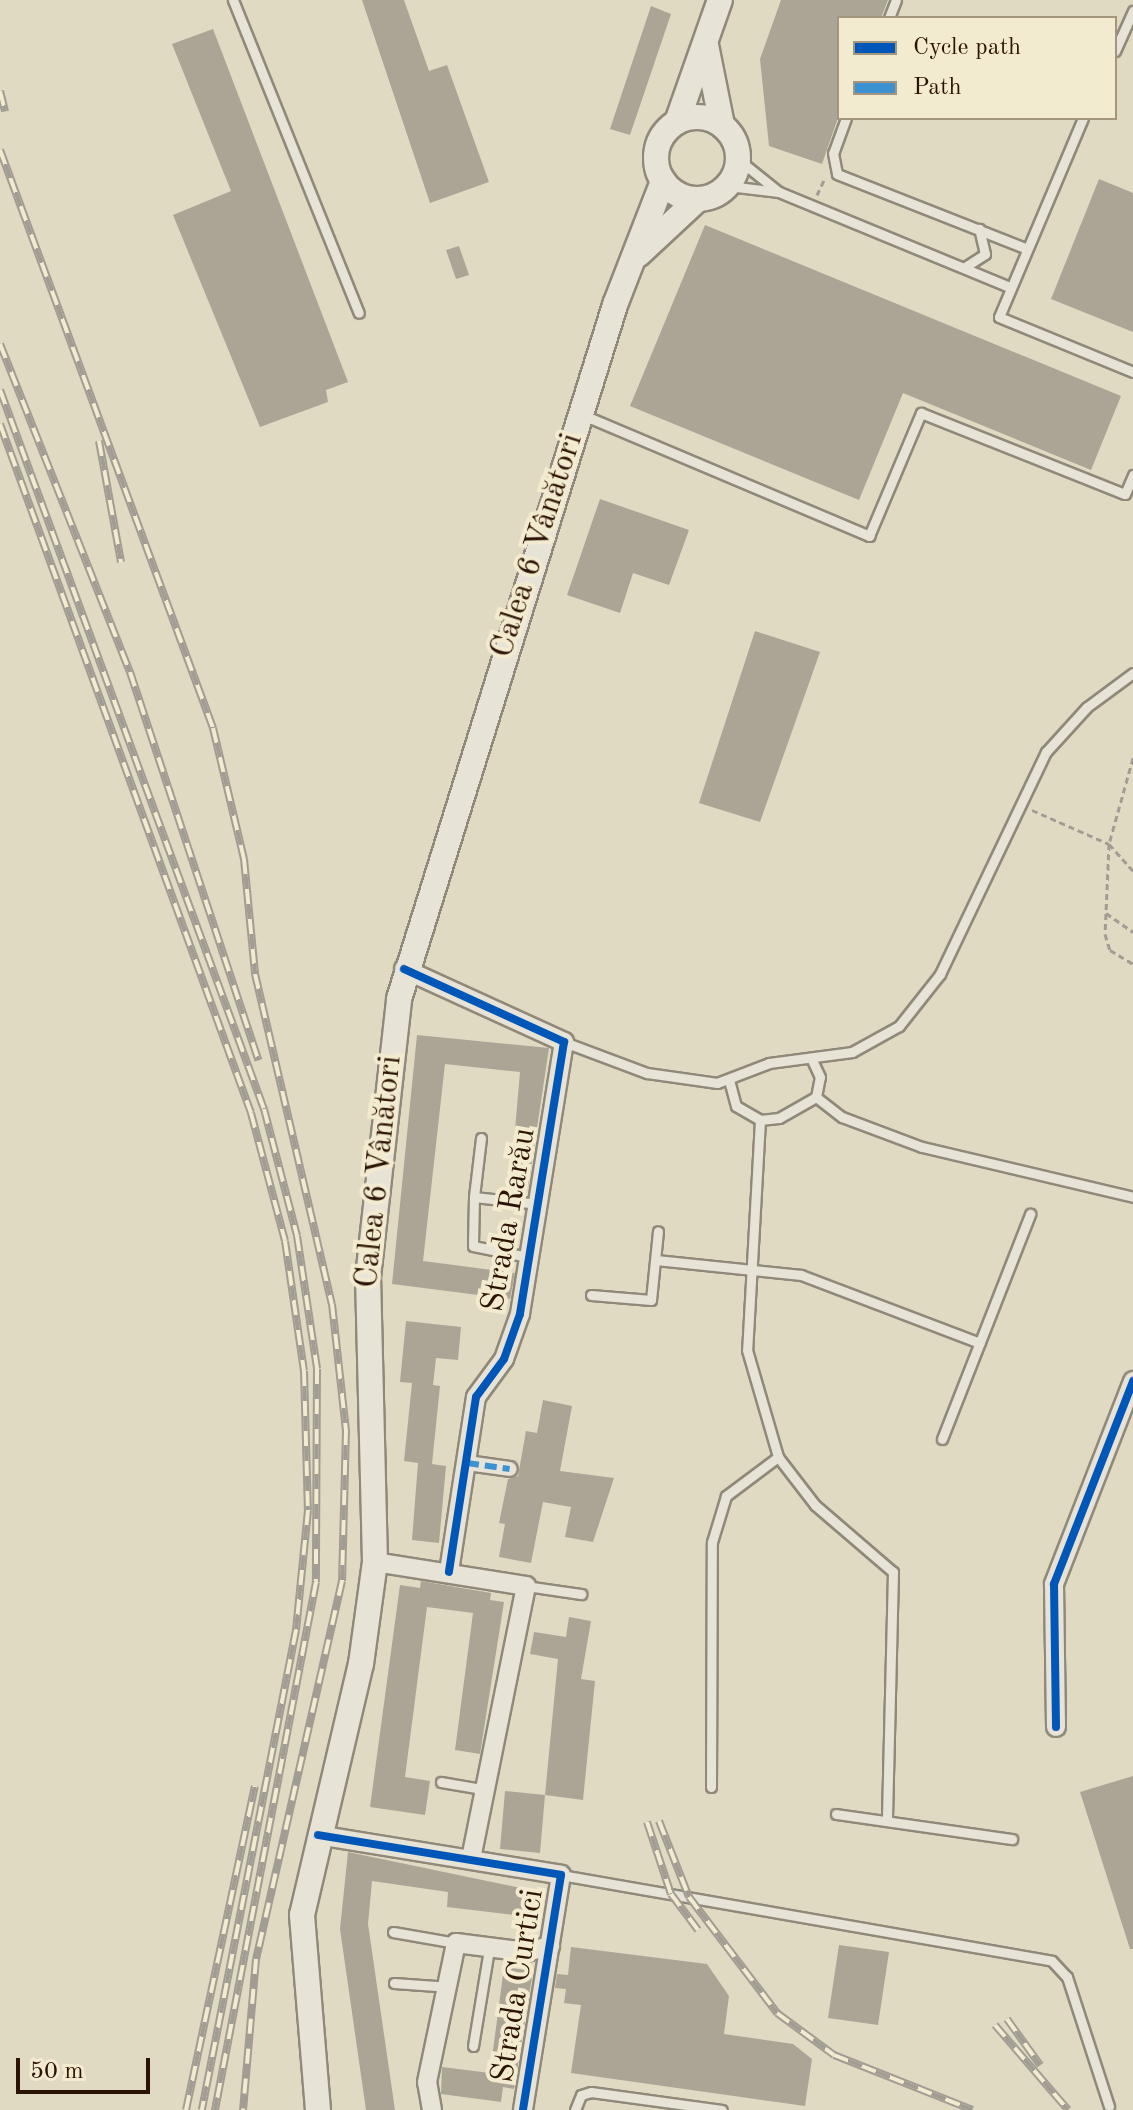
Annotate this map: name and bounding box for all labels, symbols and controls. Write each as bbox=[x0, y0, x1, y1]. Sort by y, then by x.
legend bbox=[837, 16, 1117, 120]
text: Cycle path bbox=[913, 36, 1021, 60]
text: Path bbox=[913, 76, 962, 100]
street label: Calea 6 Vânători bbox=[484, 429, 592, 663]
street label: Calea 6 Vânători bbox=[349, 1054, 411, 1290]
street label: Strada Rarău bbox=[475, 1125, 545, 1315]
street label: Strada Curtici bbox=[485, 1886, 553, 2086]
scale bar bbox=[20, 2042, 154, 2092]
text: 50 m bbox=[30, 2060, 84, 2084]

